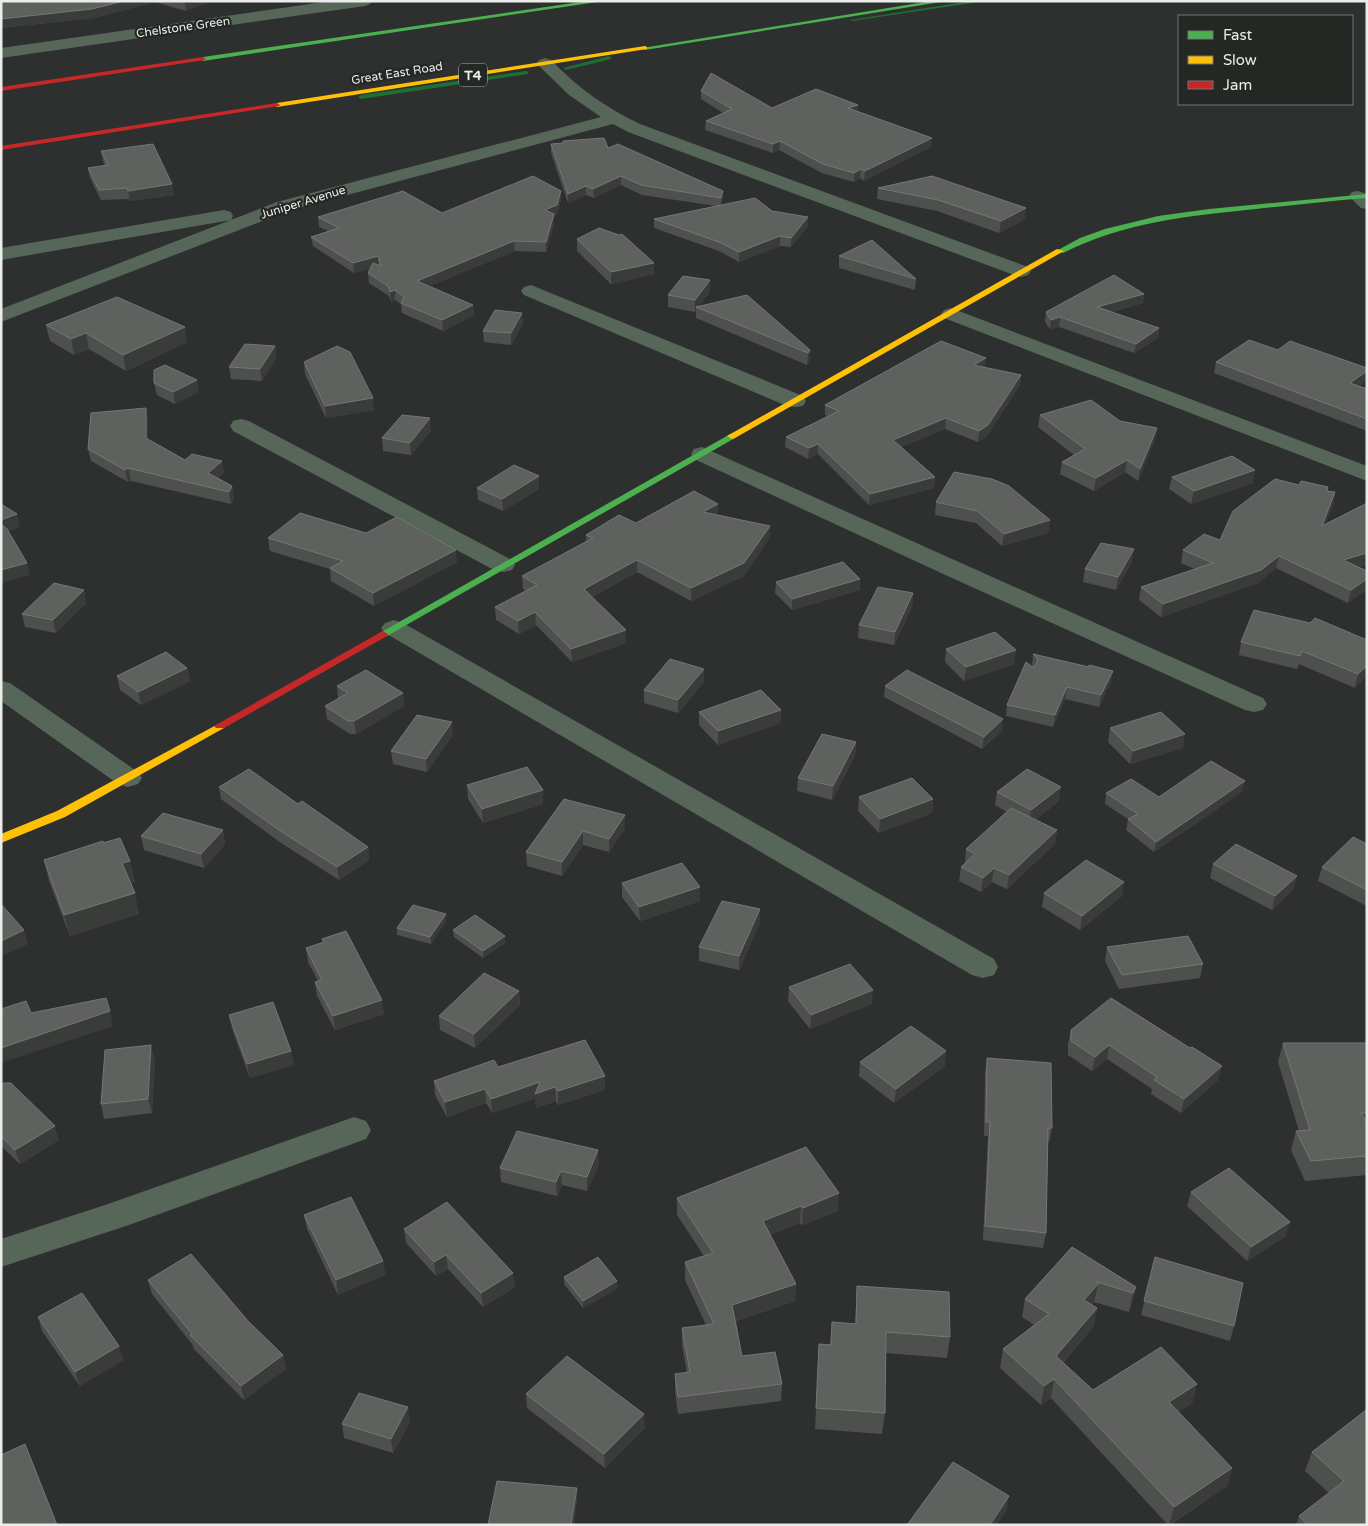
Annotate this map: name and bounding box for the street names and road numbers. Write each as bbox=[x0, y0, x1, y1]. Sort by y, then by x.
street label: Chelstone Green bbox=[135, 13, 231, 41]
street label: Great East Road bbox=[350, 59, 444, 87]
road number: T4 bbox=[459, 64, 487, 86]
street label: Juniper Avenue bbox=[259, 182, 347, 222]

